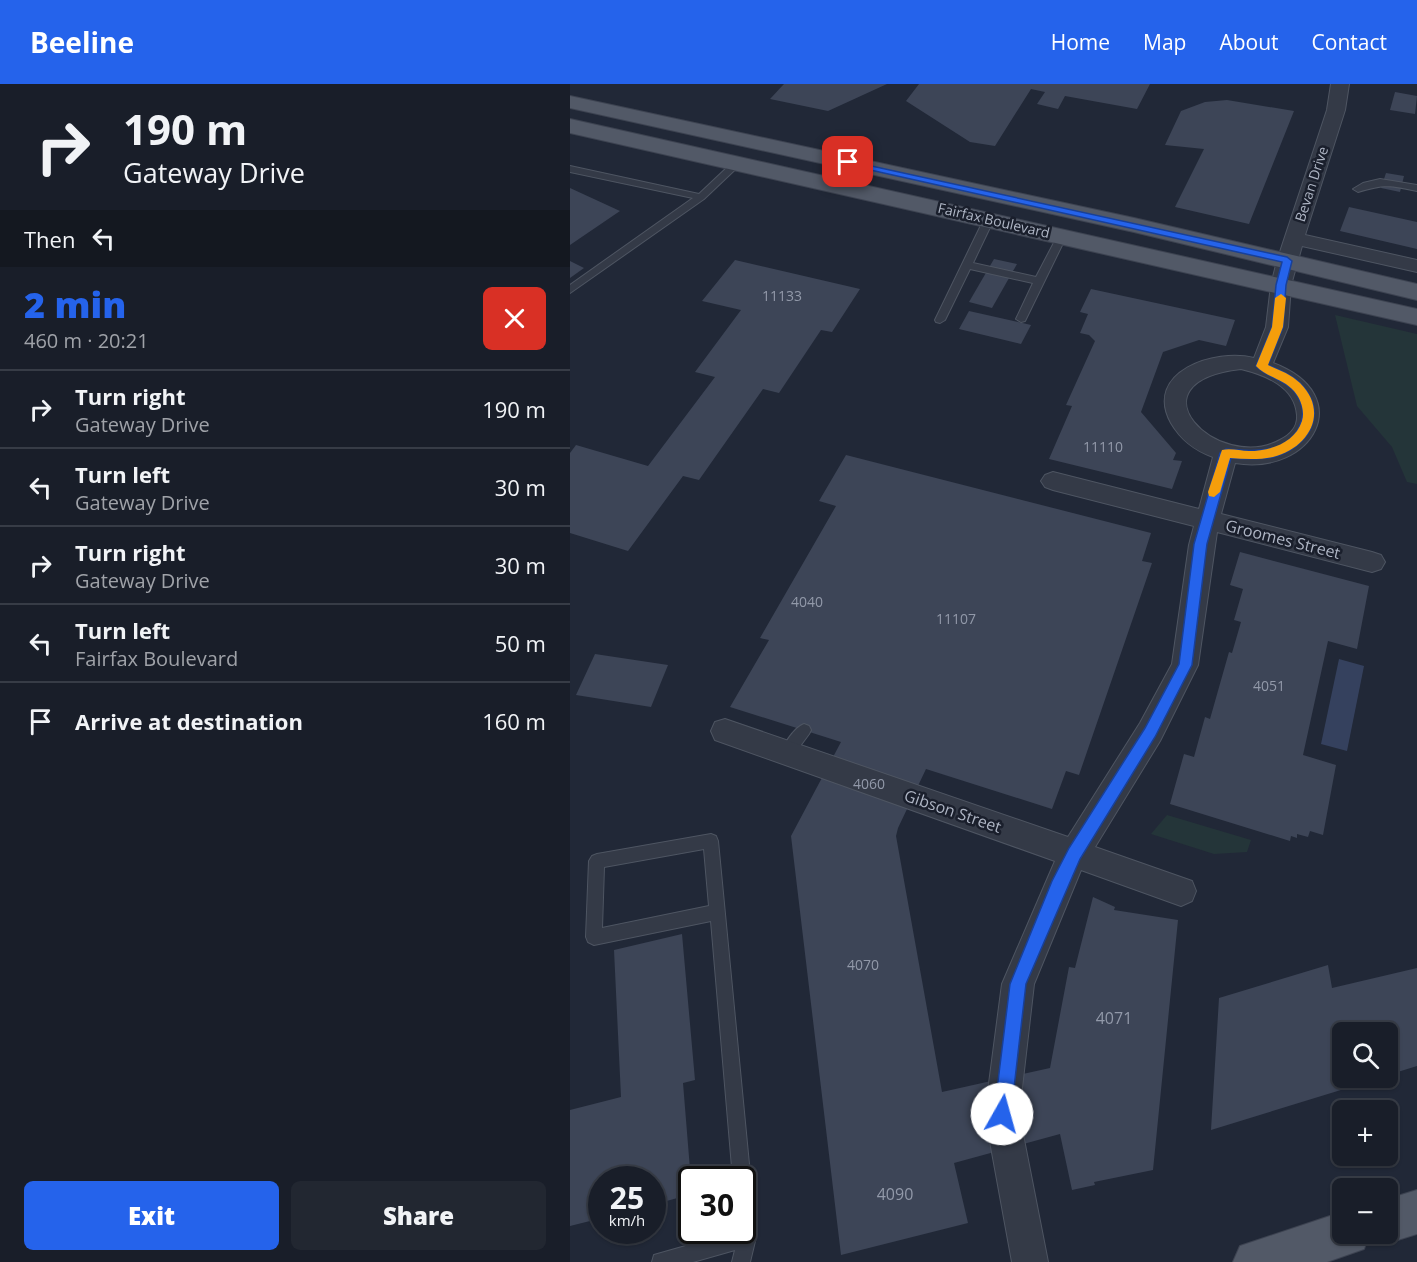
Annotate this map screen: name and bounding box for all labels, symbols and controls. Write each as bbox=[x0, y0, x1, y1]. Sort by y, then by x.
text: Beeline bbox=[30, 23, 134, 61]
text: Home bbox=[1051, 28, 1110, 56]
text: Map bbox=[1143, 28, 1186, 56]
text: About bbox=[1219, 28, 1279, 56]
text: Contact bbox=[1312, 28, 1387, 56]
text: 190 m bbox=[123, 100, 247, 157]
icon: right bbox=[24, 108, 102, 186]
pin bbox=[822, 136, 873, 187]
street label: Bevan Drive bbox=[1290, 144, 1332, 224]
icon: arrive bbox=[831, 145, 864, 178]
text: Gateway Drive bbox=[123, 154, 305, 191]
street label: Fairfax Boulevard bbox=[936, 198, 1052, 242]
icon: left bbox=[87, 222, 120, 255]
text: Then bbox=[24, 224, 75, 254]
text: 2 min bbox=[24, 280, 126, 329]
house number: 11133 bbox=[762, 286, 802, 305]
button: close bbox=[483, 287, 546, 350]
text: 460 m · 20:21 bbox=[24, 327, 149, 354]
text: Turn right bbox=[75, 381, 186, 411]
icon: right bbox=[24, 393, 57, 426]
text: 190 m bbox=[482, 394, 546, 424]
text: Gateway Drive bbox=[75, 411, 210, 438]
house number: 11110 bbox=[1083, 437, 1123, 456]
text: Turn left bbox=[75, 459, 170, 489]
icon: left bbox=[24, 471, 57, 504]
text: 30 m bbox=[495, 472, 546, 502]
text: Gateway Drive bbox=[75, 489, 210, 516]
street label: Groomes Street bbox=[1223, 514, 1343, 564]
text: Turn right bbox=[75, 537, 186, 567]
icon: right bbox=[24, 549, 57, 582]
text: 30 m bbox=[495, 550, 546, 580]
text: Gateway Drive bbox=[75, 567, 210, 594]
house number: 4040 bbox=[791, 592, 823, 611]
house number: 11107 bbox=[936, 609, 976, 628]
text: Turn left bbox=[75, 615, 170, 645]
icon: left bbox=[24, 627, 57, 660]
text: 50 m bbox=[495, 628, 546, 658]
text: Fairfax Boulevard bbox=[75, 645, 238, 672]
house number: 4051 bbox=[1253, 676, 1285, 695]
icon: arrive bbox=[24, 705, 57, 738]
text: Arrive at destination bbox=[75, 706, 303, 736]
text: 160 m bbox=[482, 706, 546, 736]
house number: 4060 bbox=[853, 774, 885, 793]
street label: Gibson Street bbox=[901, 784, 1005, 838]
house number: 4070 bbox=[847, 955, 879, 974]
house number: 4071 bbox=[1096, 1007, 1132, 1029]
map controls bbox=[1332, 1022, 1398, 1244]
button: search bbox=[1332, 1022, 1398, 1088]
position arrow bbox=[970, 1082, 1034, 1146]
button: + bbox=[1332, 1100, 1398, 1166]
speed limit sign: 30 bbox=[678, 1166, 756, 1244]
text: 25 bbox=[610, 1177, 644, 1218]
button: − bbox=[1332, 1178, 1398, 1244]
button: Exit bbox=[24, 1181, 279, 1250]
button: Share bbox=[291, 1181, 546, 1250]
house number: 4090 bbox=[877, 1183, 913, 1205]
text: km/h bbox=[609, 1210, 645, 1230]

